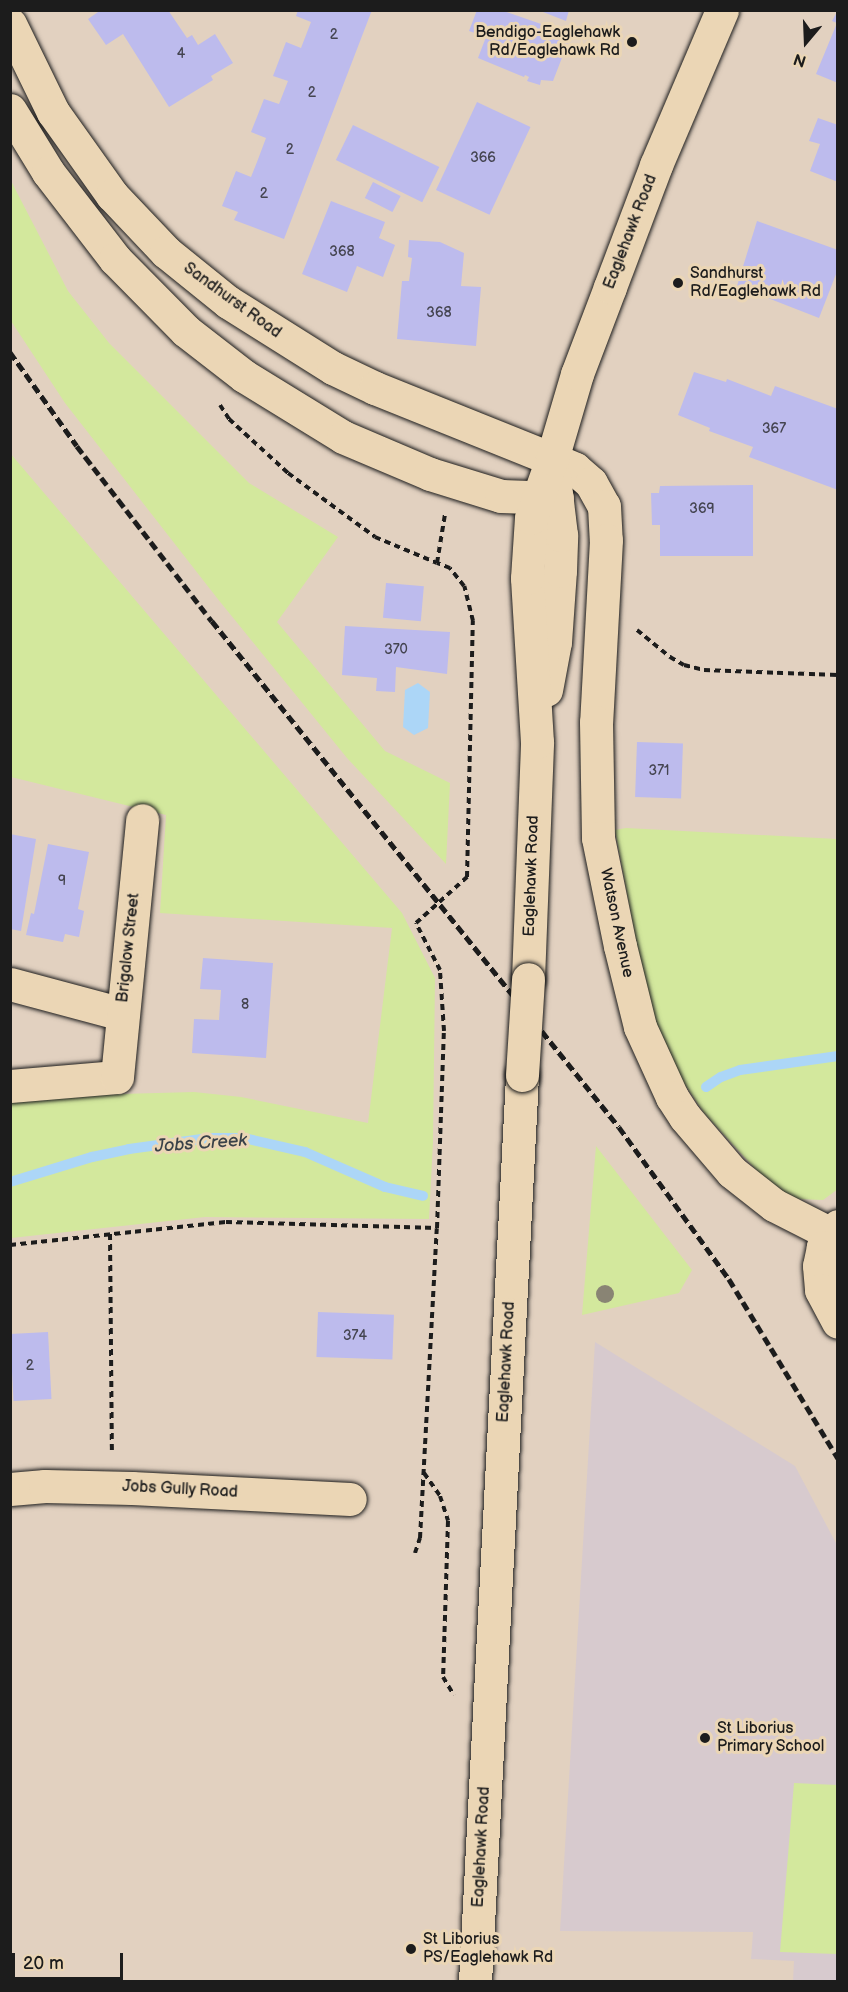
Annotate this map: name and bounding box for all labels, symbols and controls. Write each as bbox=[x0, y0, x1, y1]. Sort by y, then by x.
north arrow bbox=[776, 12, 836, 72]
place label: Bendigo-Eaglehawk Rd/Eaglehawk Rd bbox=[475, 23, 620, 61]
house number: 2 bbox=[330, 27, 338, 43]
marker: Bendigo-Eaglehawk Rd/Eaglehawk Rd bbox=[625, 35, 639, 49]
house number: 4 bbox=[177, 46, 185, 62]
text: N bbox=[791, 49, 809, 70]
house number: 2 bbox=[308, 85, 316, 101]
house number: 2 bbox=[286, 142, 294, 158]
house number: 366 bbox=[470, 150, 496, 166]
street label: Eaglehawk Road bbox=[600, 172, 662, 292]
house number: 2 bbox=[260, 186, 268, 202]
house number: 368 bbox=[329, 244, 355, 260]
street label: Sandhurst Road bbox=[179, 259, 285, 343]
place label: Sandhurst Rd/Eaglehawk Rd bbox=[690, 264, 821, 302]
marker: Sandhurst Rd/Eaglehawk Rd bbox=[671, 276, 685, 290]
house number: 368 bbox=[426, 305, 452, 321]
house number: 367 bbox=[762, 421, 786, 437]
house number: 369 bbox=[689, 501, 715, 517]
house number: 370 bbox=[384, 642, 408, 658]
house number: 371 bbox=[649, 763, 669, 779]
street label: Eaglehawk Road bbox=[520, 815, 544, 937]
street label: Watson Avenue bbox=[595, 866, 637, 980]
house number: 9 bbox=[58, 873, 66, 889]
street label: Brigalow Street bbox=[114, 892, 144, 1004]
house number: 8 bbox=[241, 997, 249, 1013]
water label: Jobs Creek bbox=[154, 1130, 248, 1158]
street label: Eaglehawk Road bbox=[494, 1301, 520, 1423]
house number: 374 bbox=[343, 1328, 367, 1344]
house number: 2 bbox=[26, 1358, 34, 1374]
street label: Jobs Gully Road bbox=[121, 1477, 239, 1503]
place label: St Liborius Primary School bbox=[717, 1719, 826, 1757]
marker: St Liborius Primary School bbox=[698, 1731, 712, 1745]
street label: Eaglehawk Road bbox=[469, 1786, 495, 1908]
place label: St Liborius PS/Eaglehawk Rd bbox=[423, 1930, 553, 1968]
scale bar bbox=[15, 1941, 126, 1979]
marker: St Liborius PS/Eaglehawk Rd bbox=[404, 1942, 418, 1956]
text: 20 m bbox=[23, 1953, 64, 1974]

